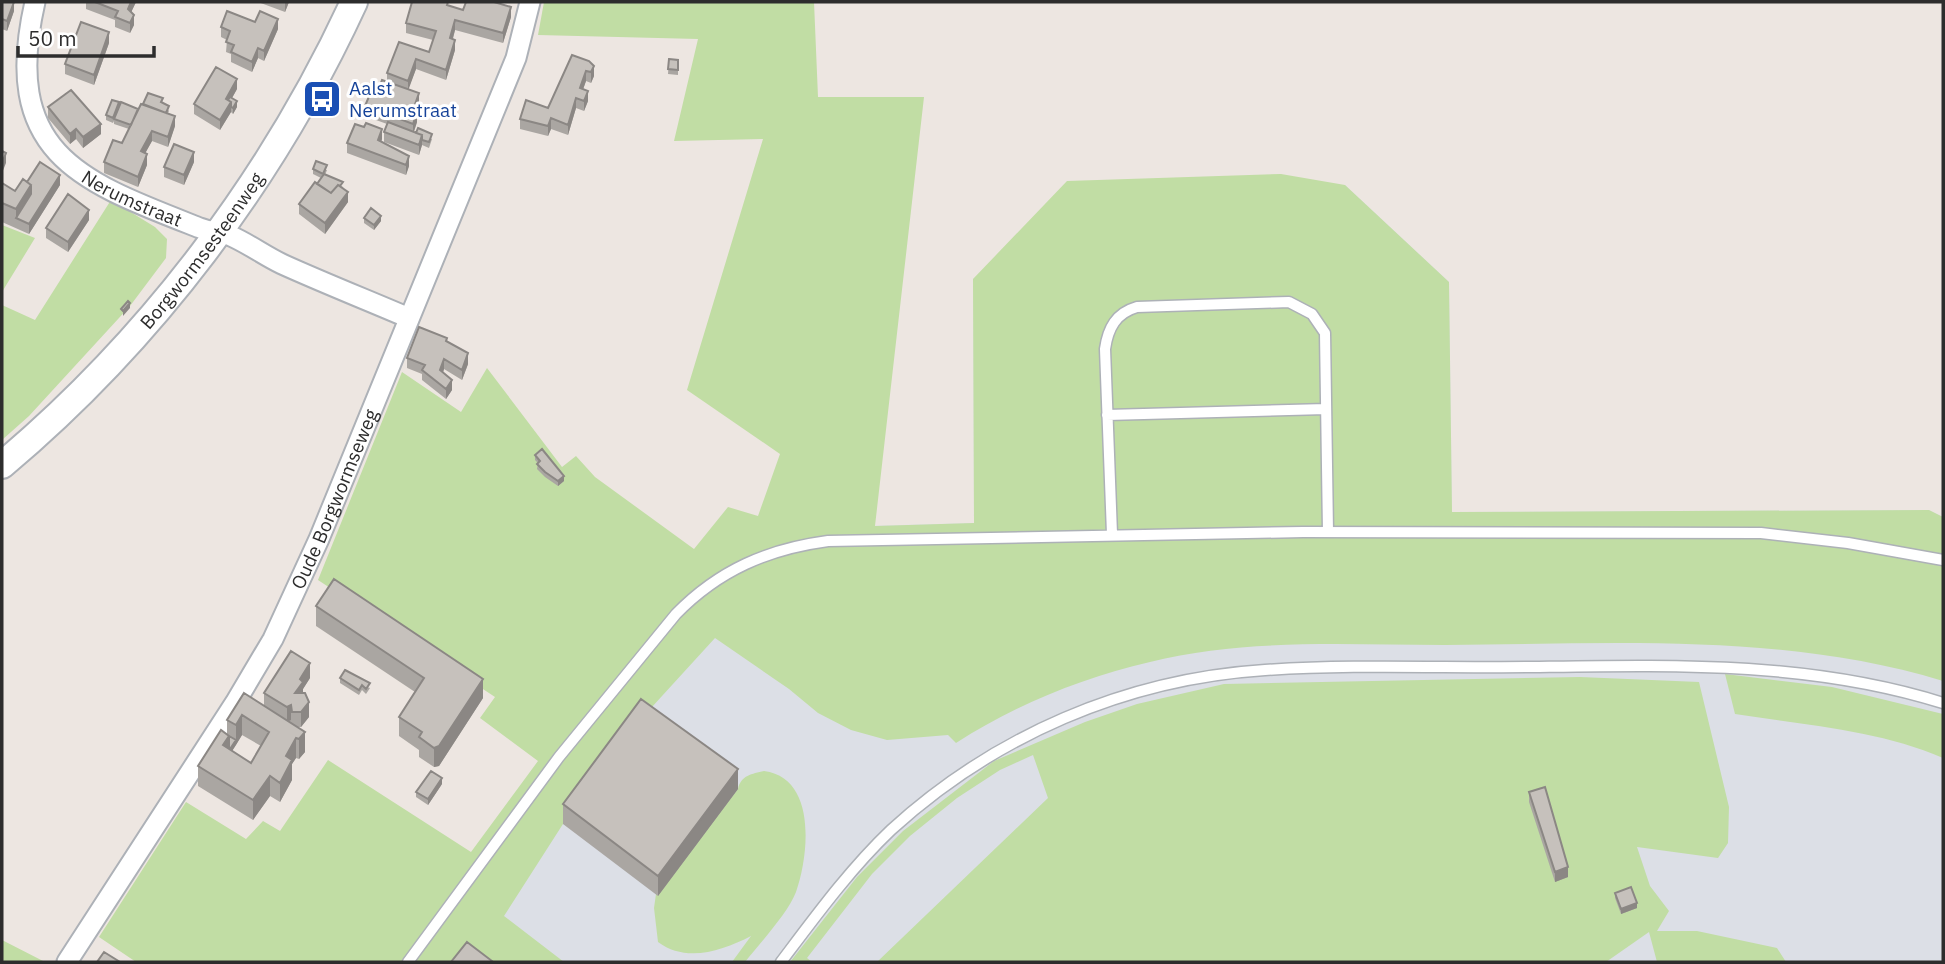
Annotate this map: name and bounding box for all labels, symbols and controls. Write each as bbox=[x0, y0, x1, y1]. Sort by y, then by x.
scale bar bbox=[18, 14, 154, 58]
text: 50 m bbox=[28, 24, 77, 52]
place label: Aalst Nerumstraat bbox=[349, 76, 457, 122]
bus stop icon: Aalst Nerumstraat bbox=[301, 78, 343, 120]
street label: Nerumstraat bbox=[77, 165, 186, 232]
street label: Borgwormsesteenweg bbox=[135, 168, 269, 334]
street label: Oude Borgwormseweg bbox=[286, 405, 383, 593]

